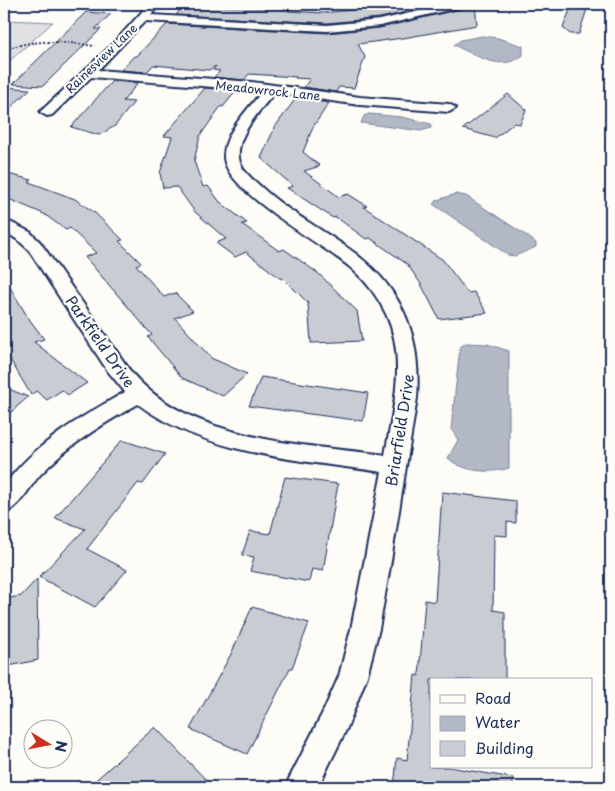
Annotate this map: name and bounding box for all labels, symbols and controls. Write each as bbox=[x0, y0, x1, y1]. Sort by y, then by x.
street label: Rainesview Lane bbox=[61, 19, 141, 97]
street label: Meadowrock Lane bbox=[215, 76, 322, 104]
street label: Parkfield Drive bbox=[61, 290, 141, 392]
street label: Briarfield Drive bbox=[379, 372, 419, 488]
legend bbox=[430, 678, 592, 768]
text: Road bbox=[475, 686, 511, 709]
text: Water bbox=[475, 710, 520, 733]
north arrow bbox=[22, 718, 72, 768]
text: Building bbox=[475, 736, 534, 759]
text: N bbox=[50, 739, 73, 754]

